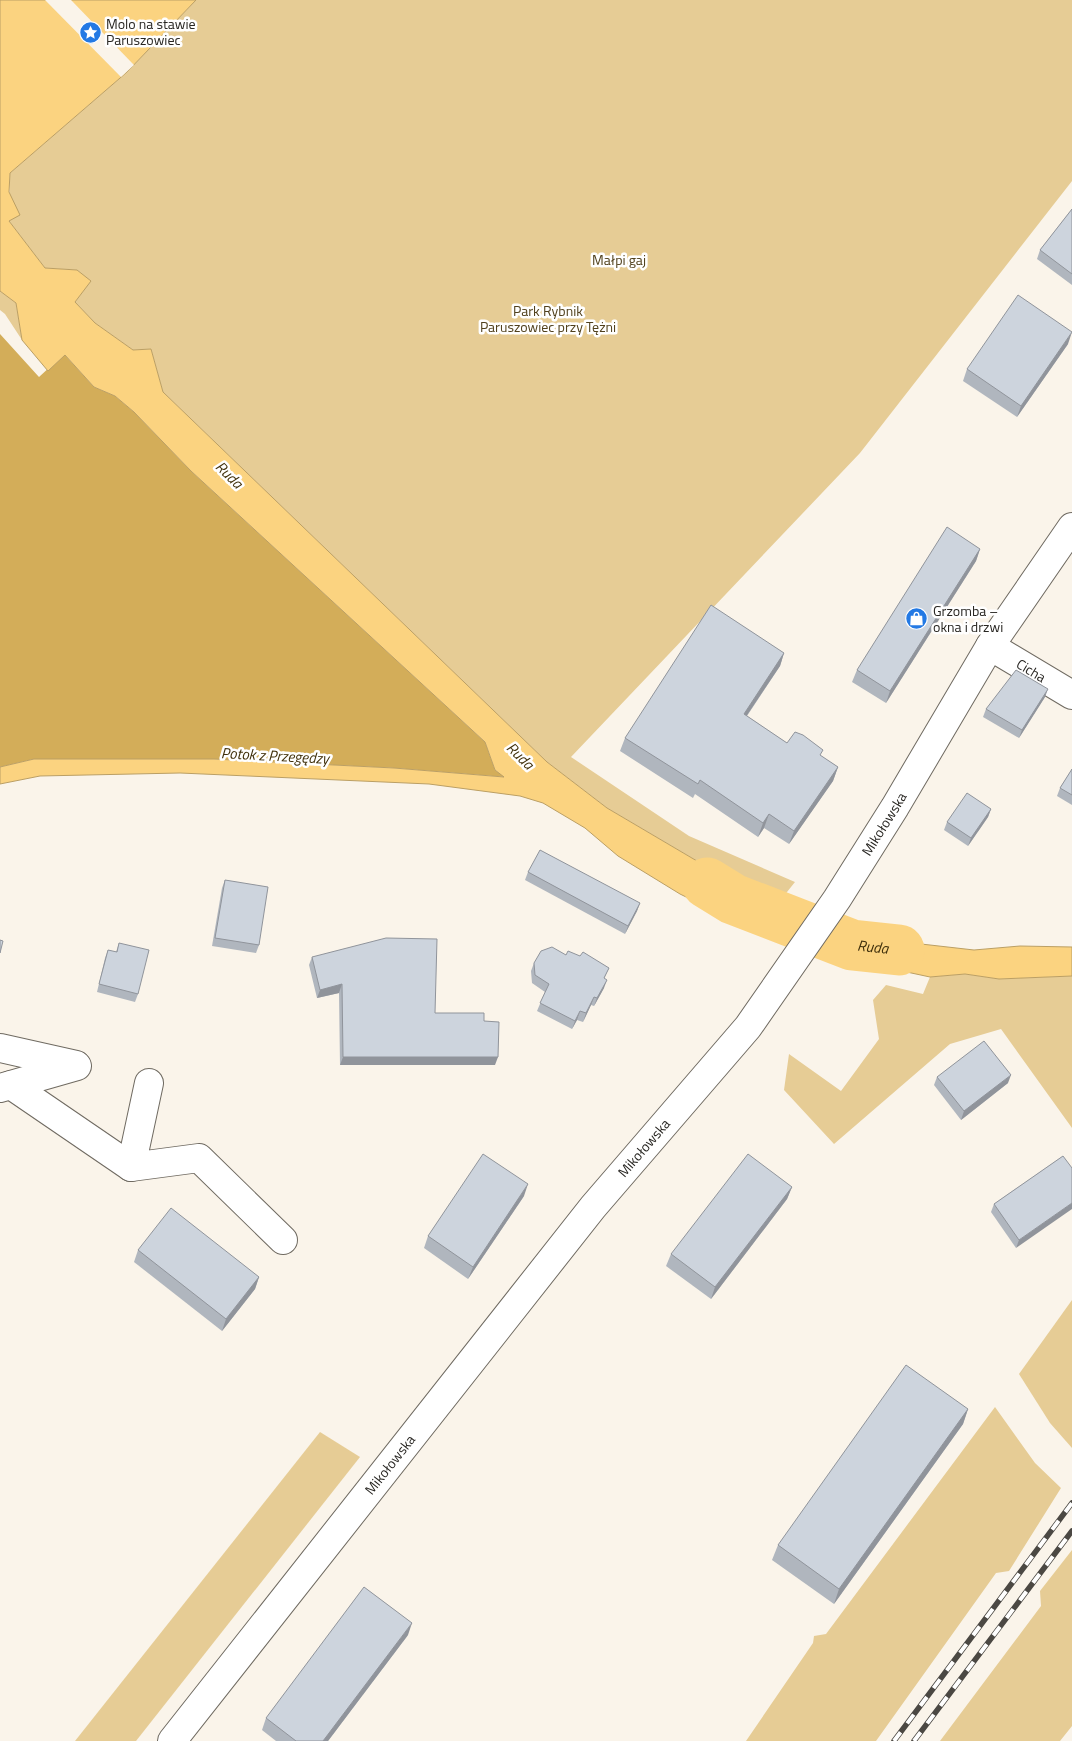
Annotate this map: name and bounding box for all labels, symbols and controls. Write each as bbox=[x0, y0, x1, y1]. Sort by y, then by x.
place label: Molo na stawie Paruszowiec bbox=[106, 13, 196, 50]
place icon: Molo na stawie Paruszowiec bbox=[78, 20, 102, 44]
park label: Małpi gaj bbox=[592, 249, 646, 270]
park label: Park Rybnik Paruszowiec przy Tężni bbox=[480, 300, 616, 337]
water label: Ruda bbox=[210, 456, 250, 495]
place label: Grzomba – okna i drzwi bbox=[933, 600, 1003, 637]
shop icon: Grzomba – okna i drzwi bbox=[905, 607, 929, 631]
street label: Cicha bbox=[1013, 653, 1050, 687]
water label: Ruda bbox=[501, 737, 541, 776]
water label: Potok z Przegędzy bbox=[221, 741, 332, 770]
street label: Mikołowska bbox=[856, 788, 911, 860]
water label: Ruda bbox=[856, 934, 891, 960]
street label: Mikołowska bbox=[612, 1114, 675, 1181]
street label: Mikołowska bbox=[359, 1430, 420, 1499]

